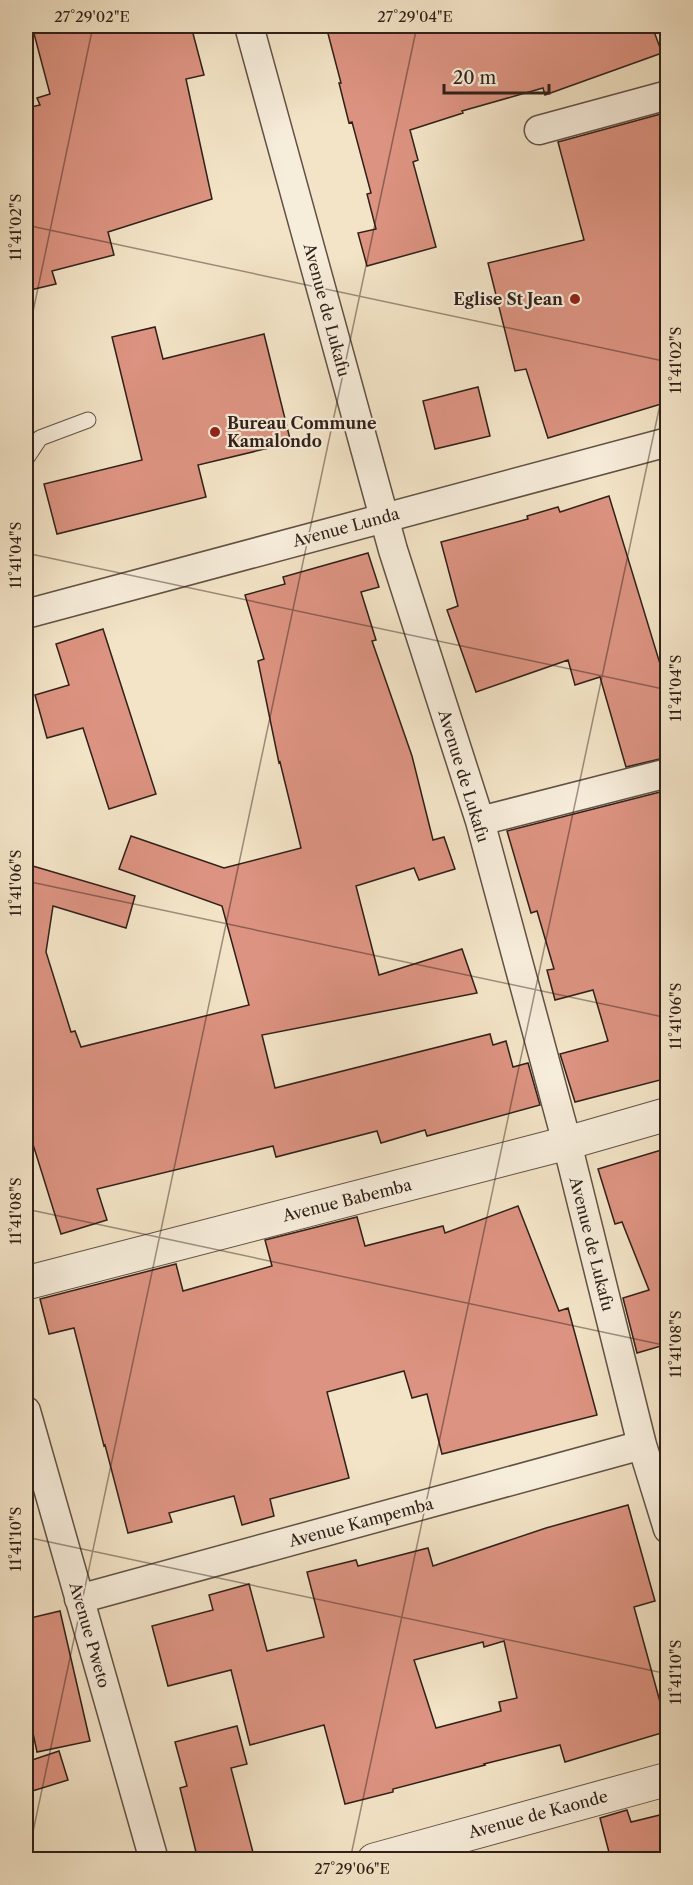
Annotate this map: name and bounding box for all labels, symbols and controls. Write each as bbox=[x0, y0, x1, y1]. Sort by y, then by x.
text: 27°29'02"E bbox=[54, 7, 130, 26]
text: 27°29'04"E bbox=[377, 7, 453, 26]
scale bar bbox=[444, 57, 549, 95]
text: 20 m bbox=[453, 67, 497, 89]
text: 11°41'02"S bbox=[6, 193, 25, 261]
street label: Avenue de Lukafu bbox=[299, 240, 354, 379]
place label: Eglise St Jean bbox=[453, 289, 563, 309]
marker: Eglise St Jean bbox=[568, 292, 582, 306]
text: 11°41'02"S bbox=[666, 326, 685, 394]
place label: Bureau Commune Kamalondo bbox=[227, 413, 377, 451]
marker: Bureau Commune Kamalondo bbox=[208, 425, 222, 439]
street label: Avenue Lunda bbox=[289, 503, 402, 551]
text: 11°41'04"S bbox=[6, 521, 25, 589]
text: 11°41'04"S bbox=[666, 654, 685, 722]
street label: Avenue de Lukafu bbox=[434, 706, 494, 845]
text: 11°41'06"S bbox=[6, 849, 25, 917]
text: 11°41'06"S bbox=[666, 982, 685, 1050]
street label: Avenue Babemba bbox=[279, 1174, 414, 1226]
street label: Avenue de Lukafu bbox=[565, 1174, 618, 1313]
text: 11°41'08"S bbox=[6, 1177, 25, 1245]
text: 11°41'08"S bbox=[666, 1310, 685, 1378]
street label: Avenue Kampemba bbox=[286, 1493, 436, 1551]
text: 11°41'10"S bbox=[6, 1507, 25, 1571]
street label: Avenue Pweto bbox=[65, 1579, 115, 1690]
text: 11°41'10"S bbox=[666, 1640, 685, 1704]
street label: Avenue de Kaonde bbox=[465, 1786, 610, 1842]
text: 27°29'06"E bbox=[314, 1859, 390, 1878]

